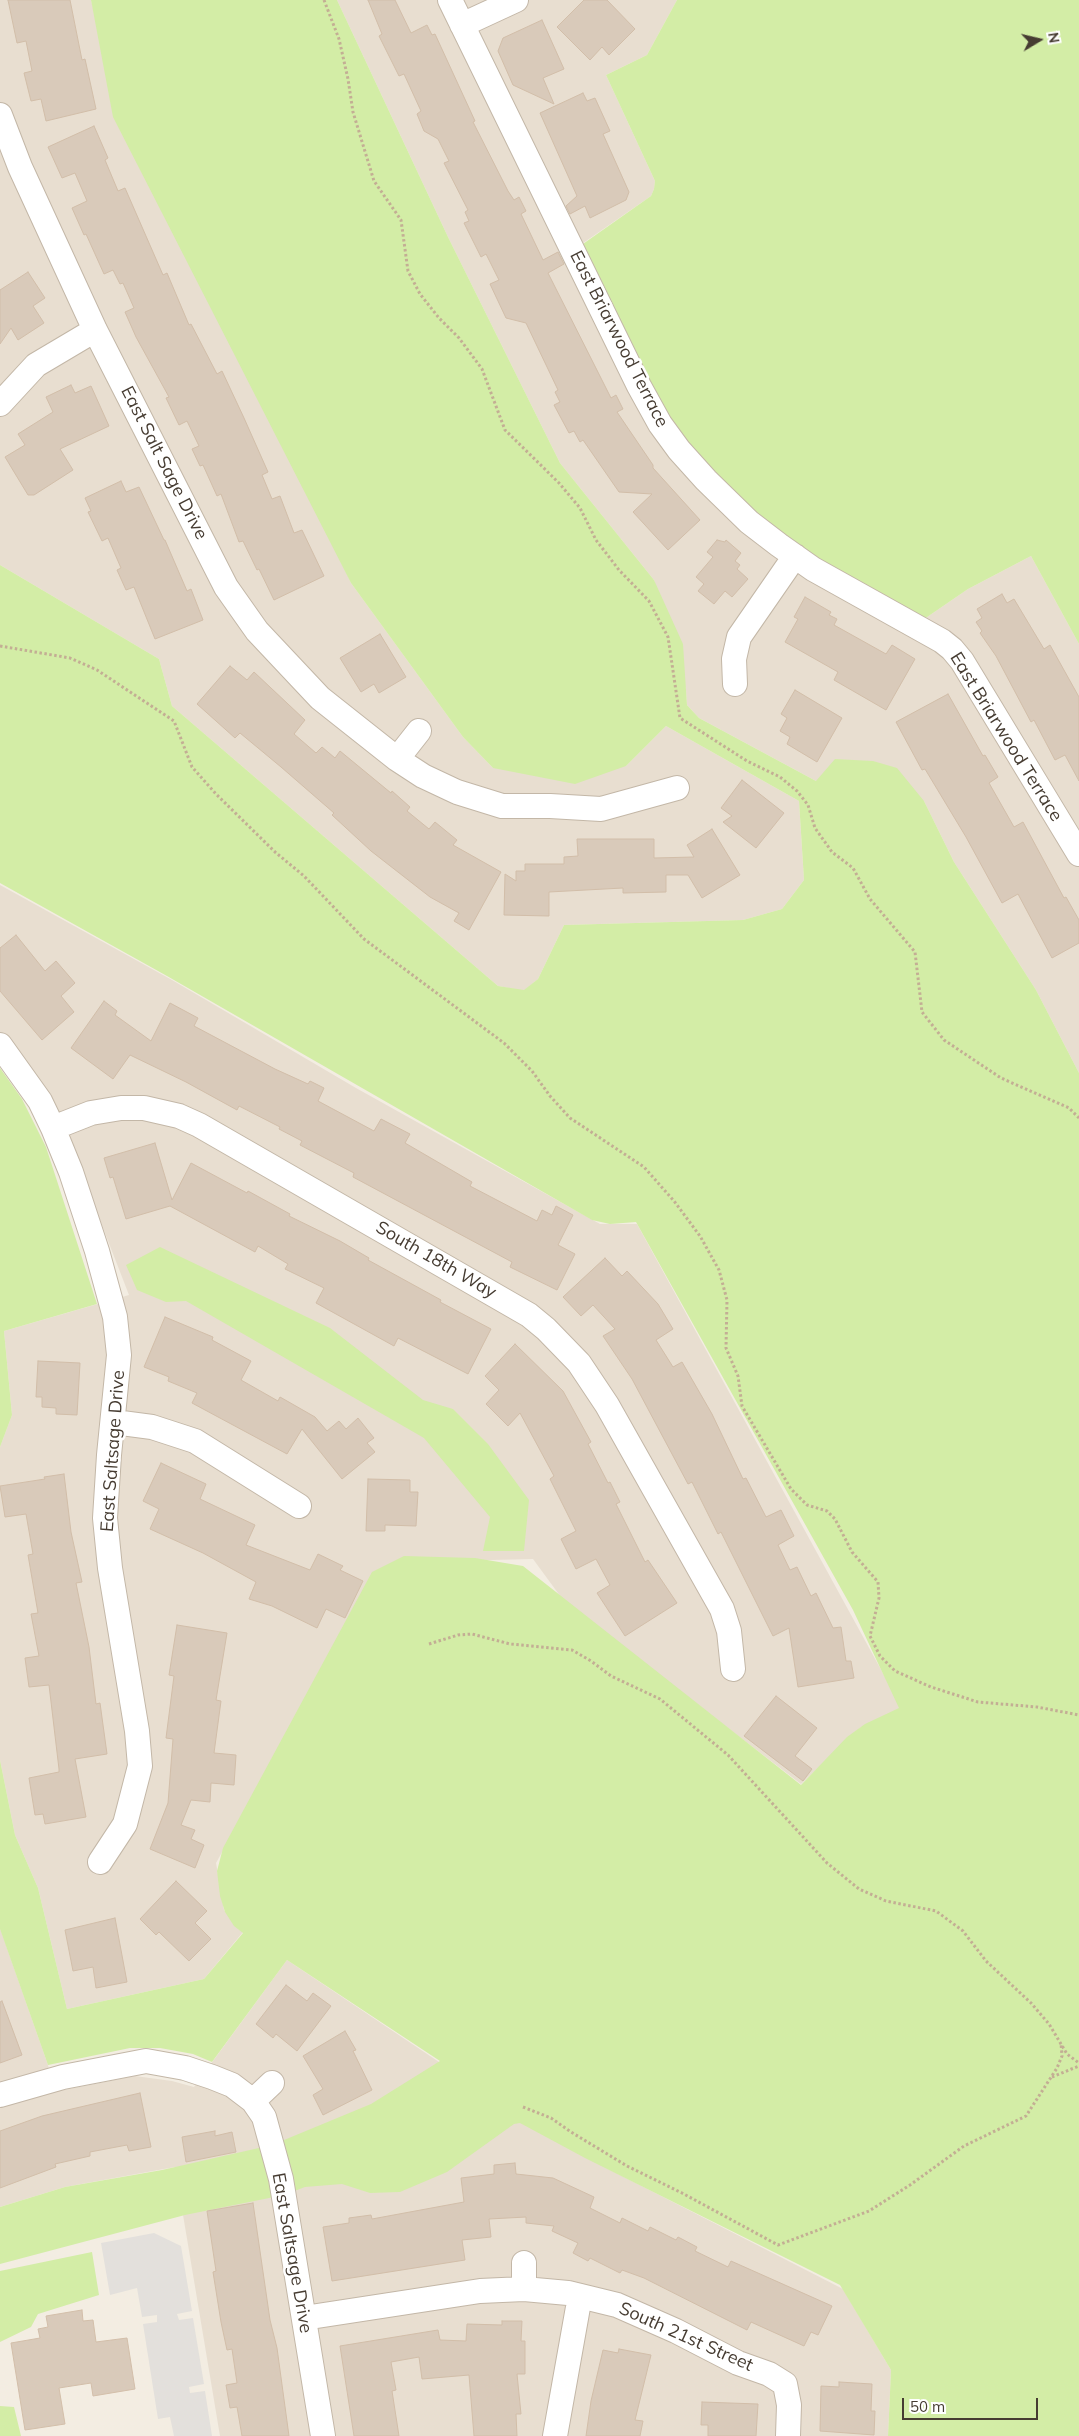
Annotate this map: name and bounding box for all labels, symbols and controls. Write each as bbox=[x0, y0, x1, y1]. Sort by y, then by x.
north arrow bbox=[1014, 15, 1064, 65]
text: N bbox=[1044, 31, 1064, 44]
street label: East Briarwood Terrace bbox=[565, 247, 673, 431]
street label: East Salt Sage Drive bbox=[116, 383, 212, 543]
street label: East Briarwood Terrace bbox=[945, 649, 1067, 825]
street label: South 18th Way bbox=[372, 1217, 500, 1303]
street label: East Saltsage Drive bbox=[97, 1369, 129, 1533]
street label: East Saltsage Drive bbox=[267, 2171, 317, 2335]
street label: South 21st Street bbox=[616, 2298, 756, 2376]
scale bar bbox=[904, 2388, 1040, 2420]
text: 50 m bbox=[910, 2397, 945, 2416]

